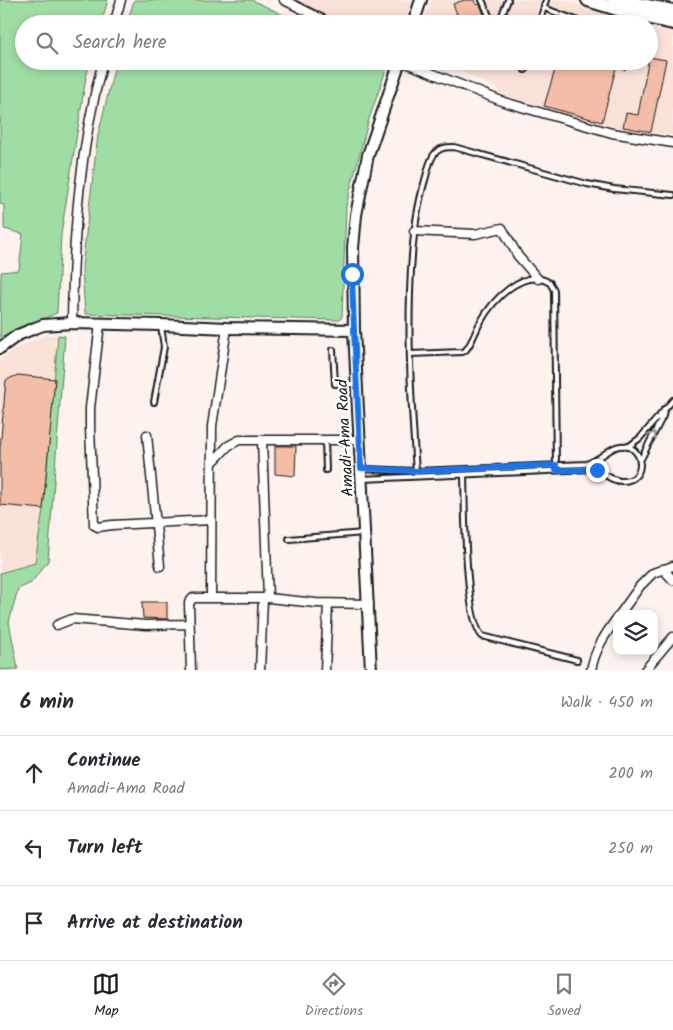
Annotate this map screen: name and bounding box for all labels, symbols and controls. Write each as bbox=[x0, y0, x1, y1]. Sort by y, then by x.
search box bbox=[15, 15, 658, 70]
text: Search here bbox=[73, 28, 167, 58]
icon: search bbox=[33, 29, 61, 57]
route start bbox=[341, 263, 364, 286]
street label: Amadi-Ama Road bbox=[330, 378, 361, 497]
one-way arrow bbox=[647, 431, 657, 440]
route end bbox=[586, 459, 609, 482]
map controls bbox=[613, 610, 658, 655]
button: layers bbox=[613, 610, 658, 655]
text: 6 min bbox=[20, 686, 74, 719]
text: Walk · 450 m bbox=[560, 690, 653, 715]
text: Continue bbox=[67, 746, 140, 776]
icon: ahead bbox=[20, 759, 48, 787]
text: 200 m bbox=[609, 761, 653, 786]
text: Amadi-Ama Road bbox=[67, 776, 185, 801]
text: Turn left bbox=[67, 833, 142, 863]
icon: left bbox=[20, 834, 48, 862]
text: 250 m bbox=[608, 836, 653, 861]
text: Arrive at destination bbox=[67, 908, 243, 938]
icon: arrive bbox=[20, 909, 48, 937]
tab: Map bbox=[92, 970, 120, 1022]
tab: Directions bbox=[305, 970, 363, 1022]
tab: Saved bbox=[547, 970, 581, 1022]

